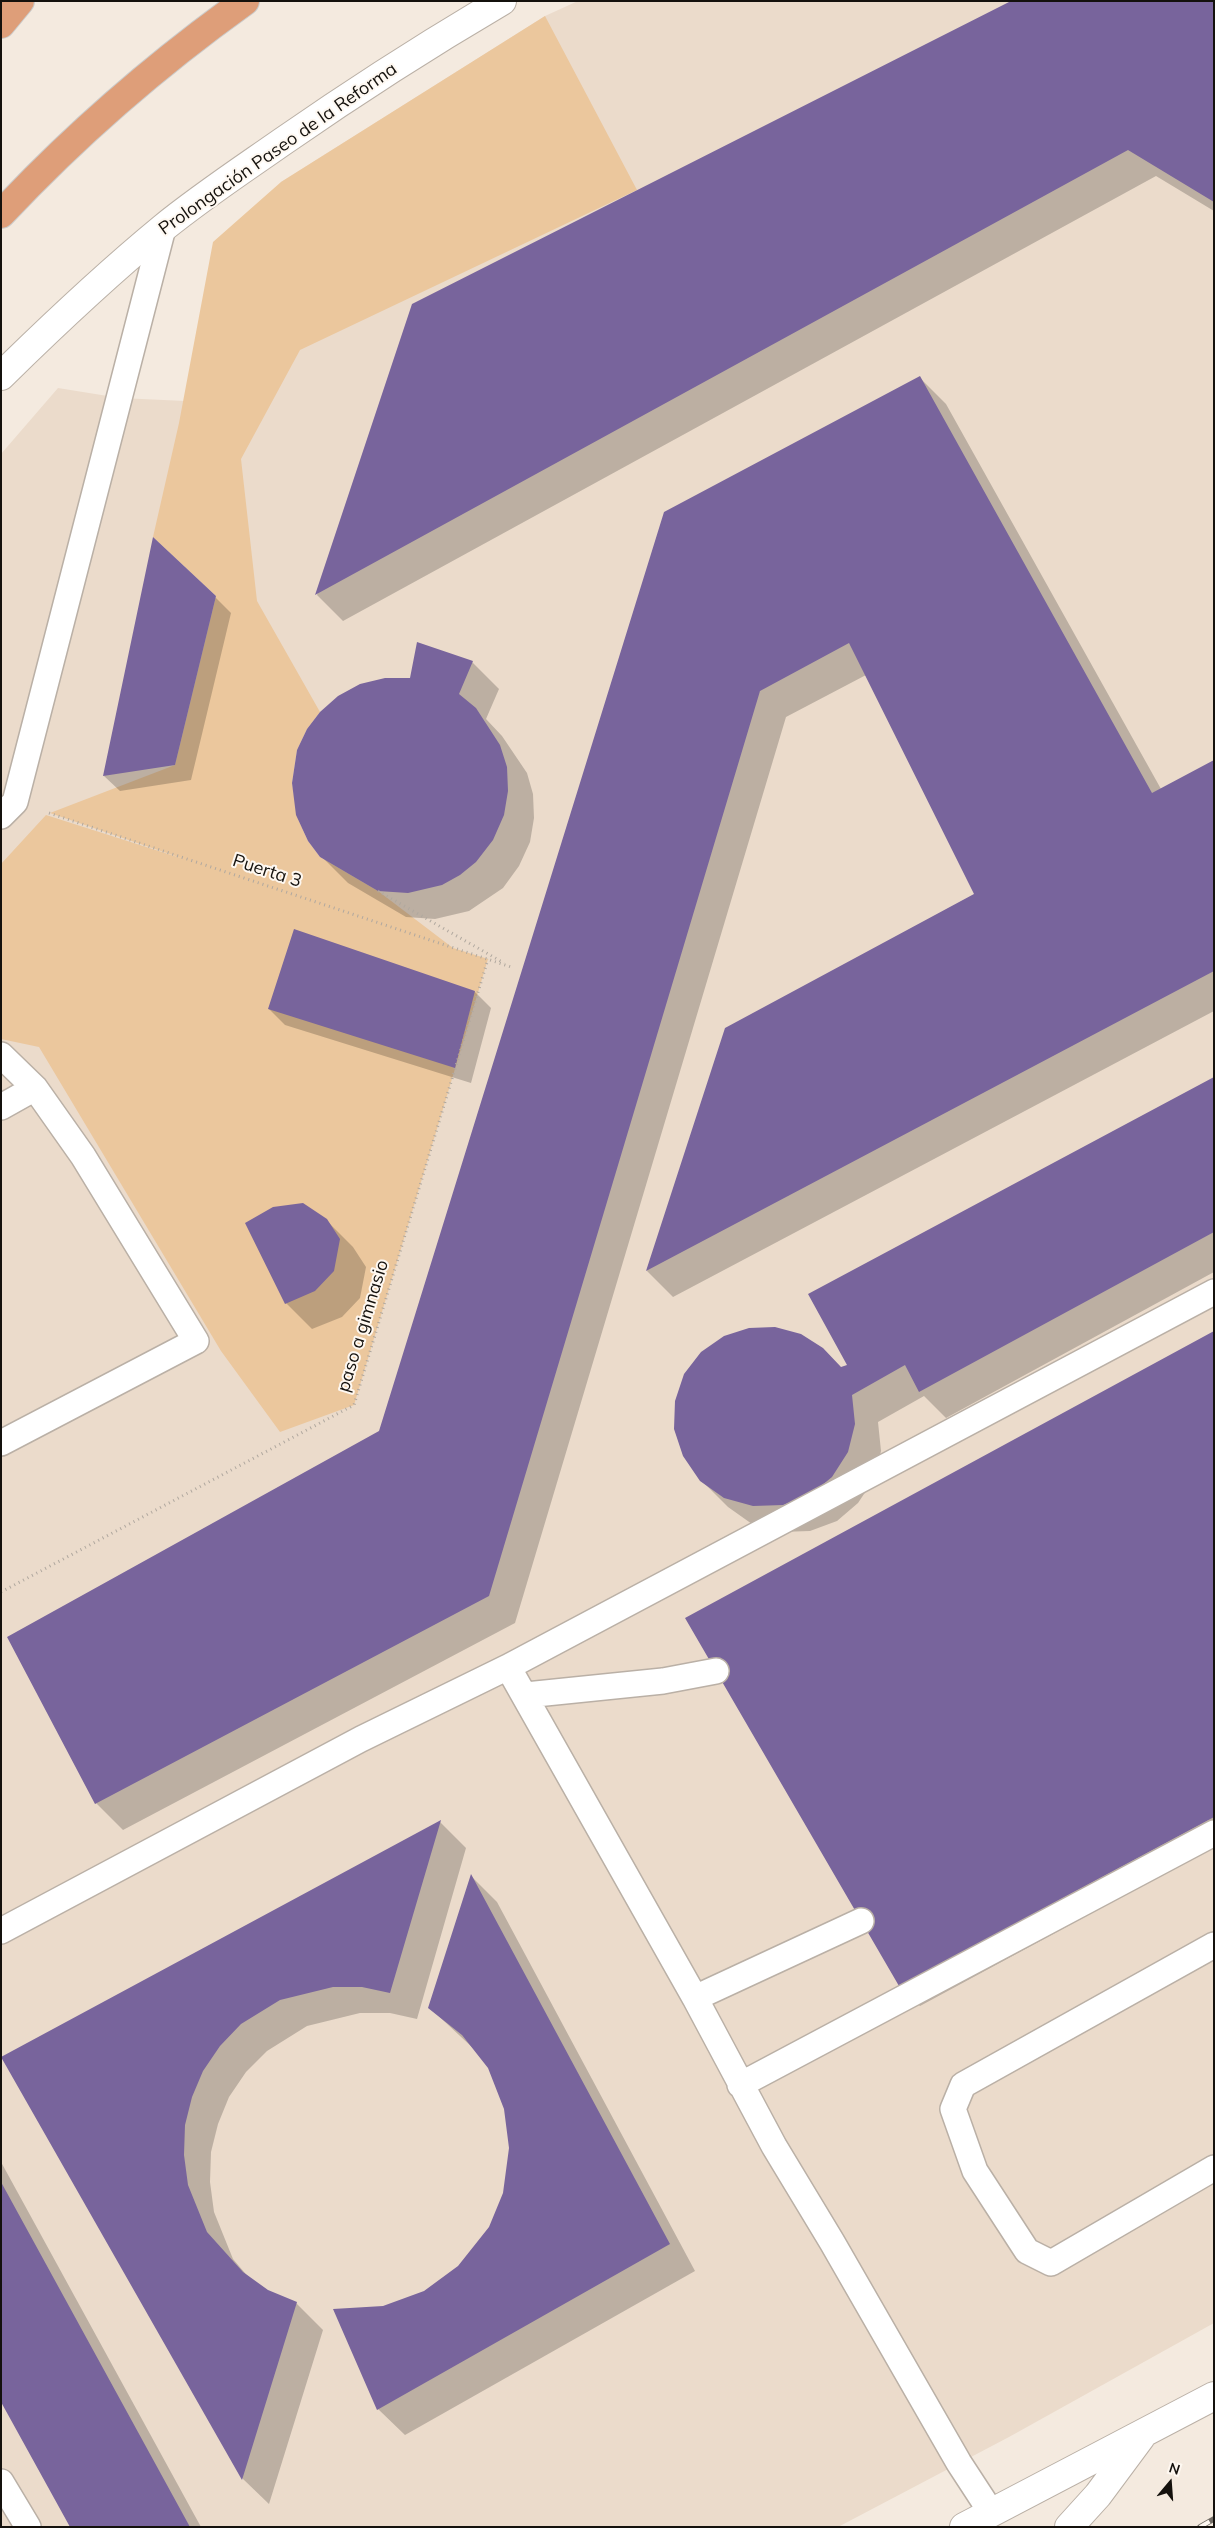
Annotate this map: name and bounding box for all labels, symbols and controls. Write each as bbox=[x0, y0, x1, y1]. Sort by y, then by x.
street label: Prolongación Paseo de la Reforma bbox=[155, 58, 401, 240]
street label: Puerta 3 bbox=[230, 850, 304, 892]
street label: paso a gimnasio bbox=[333, 1257, 393, 1395]
north arrow bbox=[1145, 2458, 1195, 2508]
text: N bbox=[1167, 2459, 1182, 2479]

